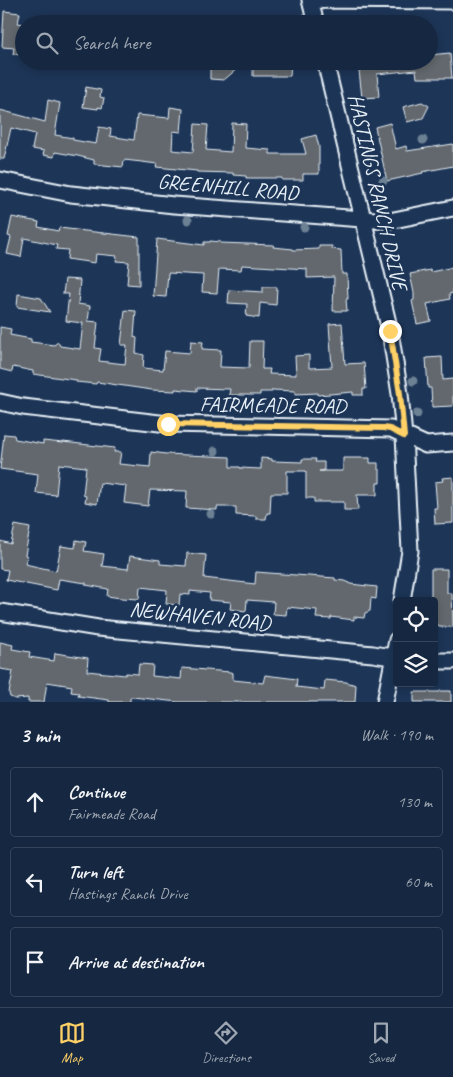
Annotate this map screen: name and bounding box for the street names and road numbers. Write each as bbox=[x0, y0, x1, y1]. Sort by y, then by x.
street label: HASTINGS RANCH DRIVE bbox=[343, 91, 414, 295]
street label: GREENHILL ROAD bbox=[157, 168, 301, 206]
street label: FAIRMEADE ROAD bbox=[200, 391, 348, 419]
street label: NEWHAVEN ROAD bbox=[128, 596, 274, 637]

